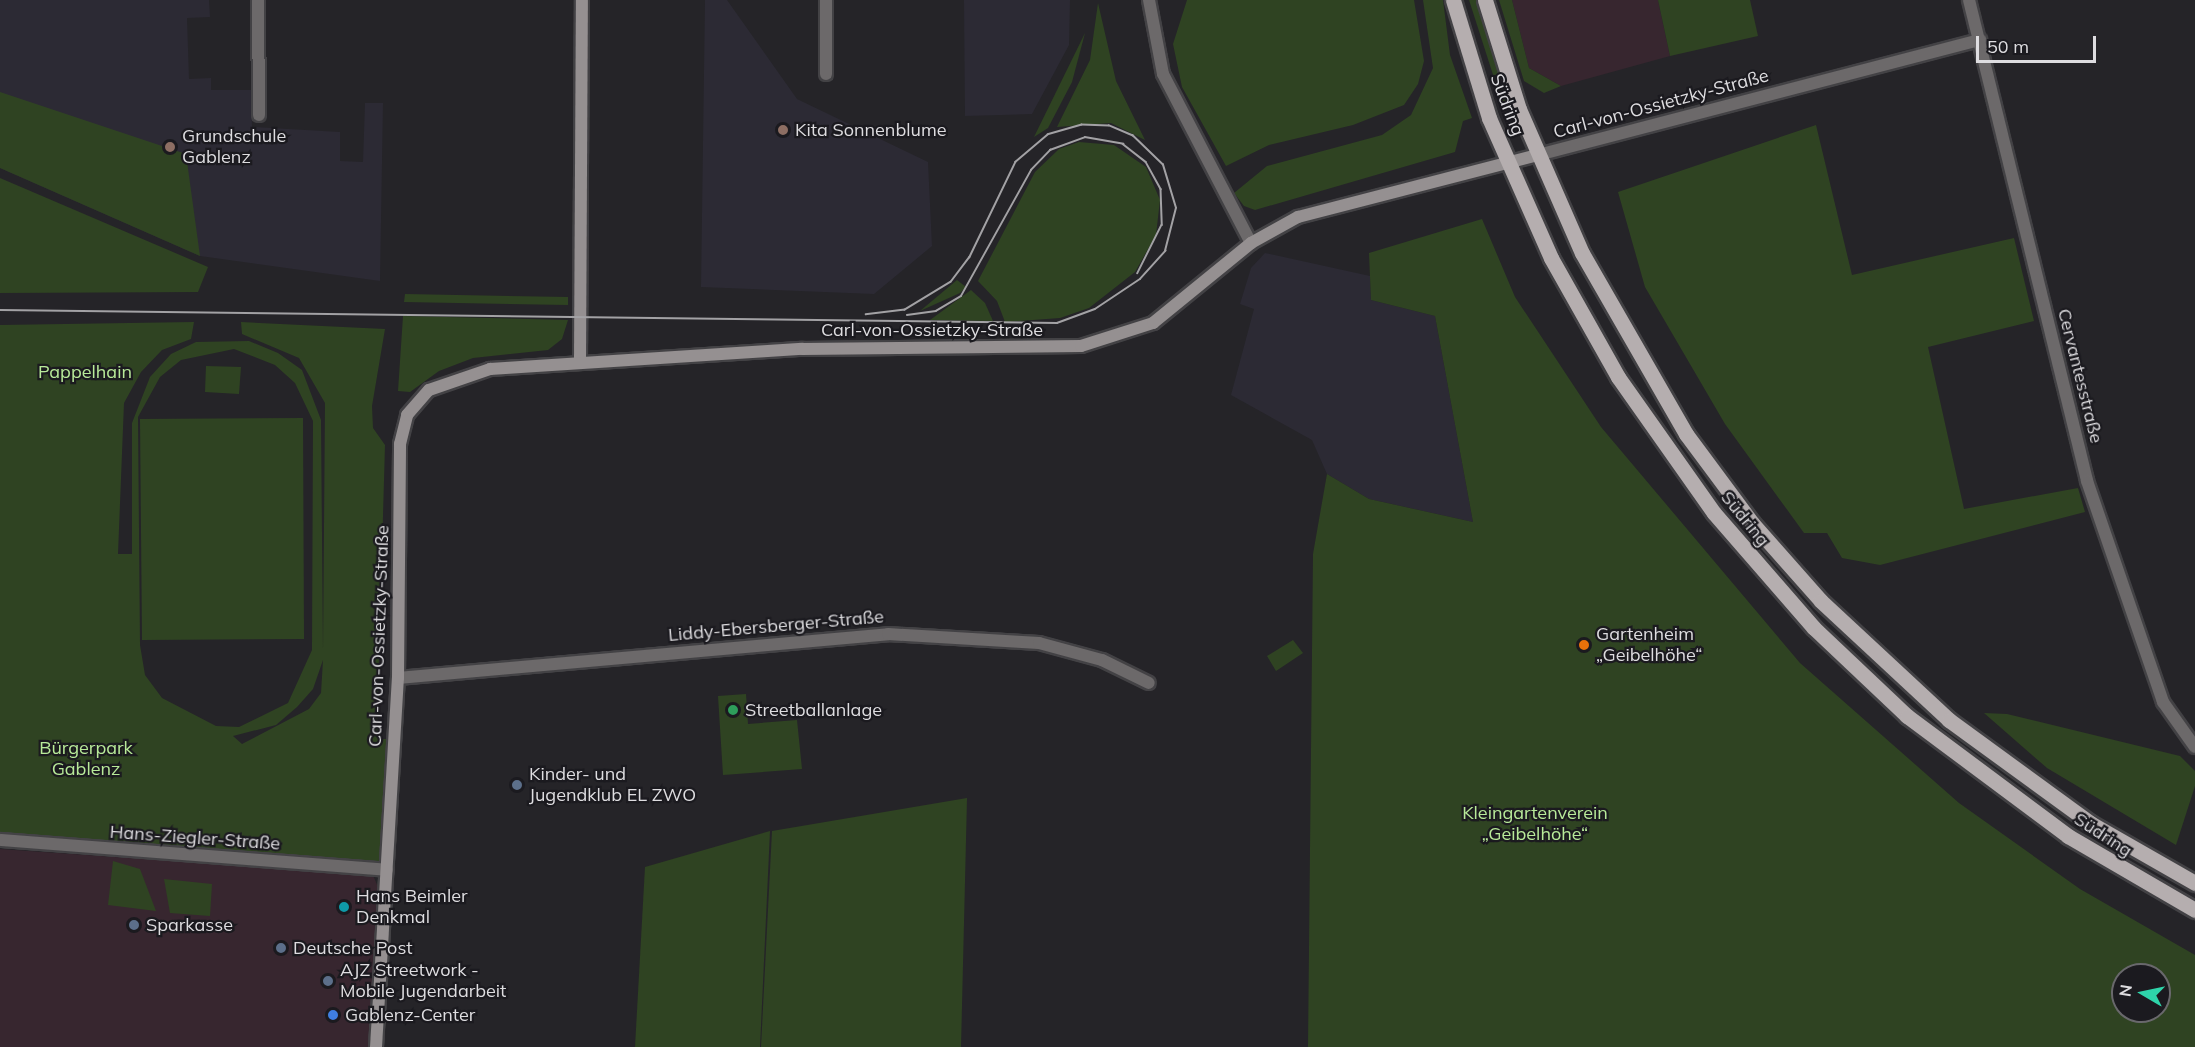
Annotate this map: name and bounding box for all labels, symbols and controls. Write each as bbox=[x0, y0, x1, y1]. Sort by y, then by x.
scale bar bbox=[1979, 24, 2099, 62]
text: 50 m bbox=[1987, 35, 2029, 58]
street label: Carl-von-Ossietzky-Straße bbox=[1551, 65, 1771, 143]
street label: Südring bbox=[1485, 71, 1529, 139]
place label: Kita Sonnenblume bbox=[795, 119, 946, 141]
marker: Kita Sonnenblume bbox=[776, 123, 790, 137]
place label: Grundschule Gablenz bbox=[182, 126, 286, 168]
marker: Grundschule Gablenz bbox=[163, 140, 177, 154]
street label: Cervantesstraße bbox=[2053, 307, 2107, 445]
street label: Carl-von-Ossietzky-Straße bbox=[821, 319, 1043, 341]
park label: Pappelhain bbox=[38, 361, 132, 383]
street label: Südring bbox=[1716, 487, 1774, 551]
street label: Carl-von-Ossietzky-Straße bbox=[364, 525, 394, 747]
street label: Liddy-Ebersberger-Straße bbox=[667, 606, 885, 646]
place label: Gartenheim „Geibelhöhe“ bbox=[1596, 624, 1702, 666]
marker: Gartenheim „Geibelhöhe“ bbox=[1577, 638, 1591, 652]
place label: Streetballanlage bbox=[745, 699, 882, 721]
marker: Streetballanlage bbox=[726, 703, 740, 717]
park label: Bürgerpark Gablenz bbox=[39, 738, 133, 780]
place label: Kinder- und Jugendklub EL ZWO bbox=[529, 764, 696, 806]
marker: Kinder- und Jugendklub EL ZWO bbox=[510, 778, 524, 792]
park label: Kleingartenverein „Geibelhöhe“ bbox=[1462, 803, 1608, 846]
street label: Südring bbox=[2070, 808, 2136, 862]
street label: Hans-Ziegler-Straße bbox=[109, 821, 281, 855]
place label: Hans Beimler Denkmal bbox=[356, 886, 467, 928]
marker: Hans Beimler Denkmal bbox=[337, 900, 351, 914]
place label: Sparkasse bbox=[146, 914, 233, 936]
marker: Sparkasse bbox=[127, 918, 141, 932]
place label: Deutsche Post bbox=[293, 937, 413, 959]
marker: Deutsche Post bbox=[274, 941, 288, 955]
place label: AJZ Streetwork - Mobile Jugendarbeit bbox=[340, 960, 506, 1002]
north arrow bbox=[2111, 963, 2171, 1023]
marker: AJZ Streetwork - Mobile Jugendarbeit bbox=[321, 974, 335, 988]
text: N bbox=[2114, 983, 2136, 998]
place label: Gablenz-Center bbox=[345, 1004, 475, 1026]
marker: Gablenz-Center bbox=[326, 1008, 340, 1022]

